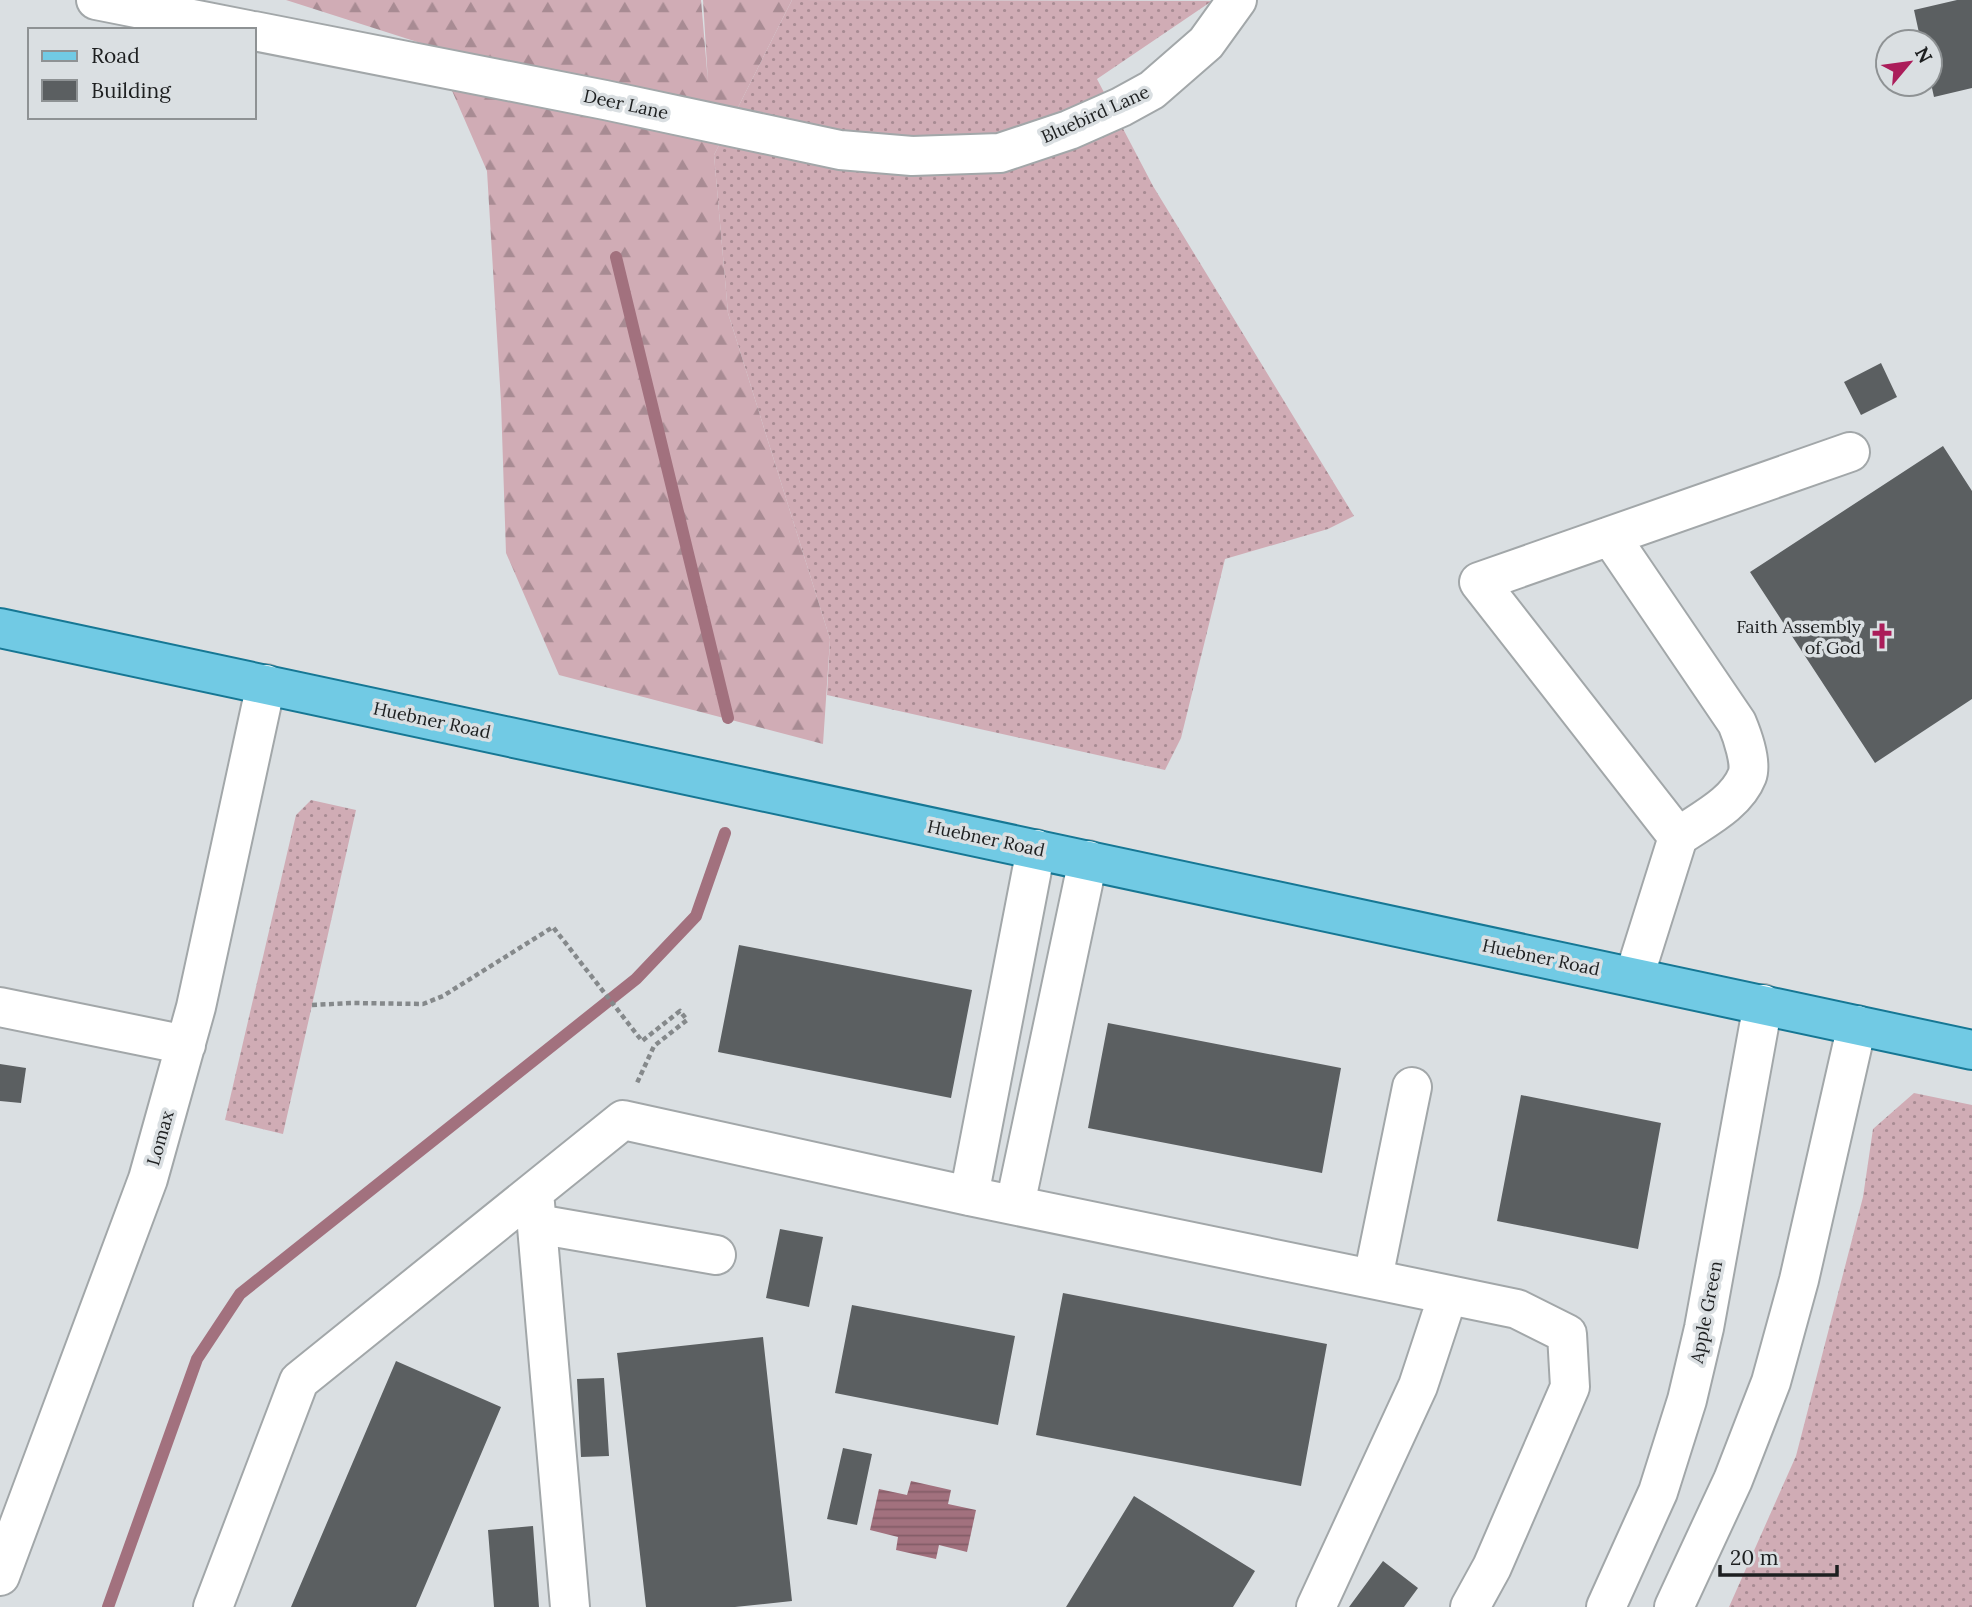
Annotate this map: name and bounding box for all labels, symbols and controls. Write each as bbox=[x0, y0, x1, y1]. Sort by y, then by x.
legend bbox=[28, 28, 256, 119]
north arrow bbox=[1874, 28, 1944, 98]
text: Road bbox=[91, 42, 140, 69]
text: N bbox=[1910, 43, 1938, 67]
text: Building bbox=[91, 77, 171, 104]
street label: Bluebird Lane bbox=[1037, 80, 1153, 148]
street label: Deer Lane bbox=[581, 84, 671, 124]
place label: Faith Assembly of God bbox=[1736, 615, 1861, 659]
church icon: Faith Assembly of God bbox=[1867, 621, 1897, 651]
street label: Huebner Road bbox=[371, 696, 493, 744]
street label: Huebner Road bbox=[925, 814, 1047, 862]
street label: Huebner Road bbox=[1480, 933, 1602, 981]
street label: Lomax bbox=[141, 1108, 179, 1168]
street label: Apple Green bbox=[1685, 1259, 1727, 1366]
scale bar bbox=[1720, 1534, 1837, 1578]
text: 20 m bbox=[1730, 1544, 1779, 1571]

